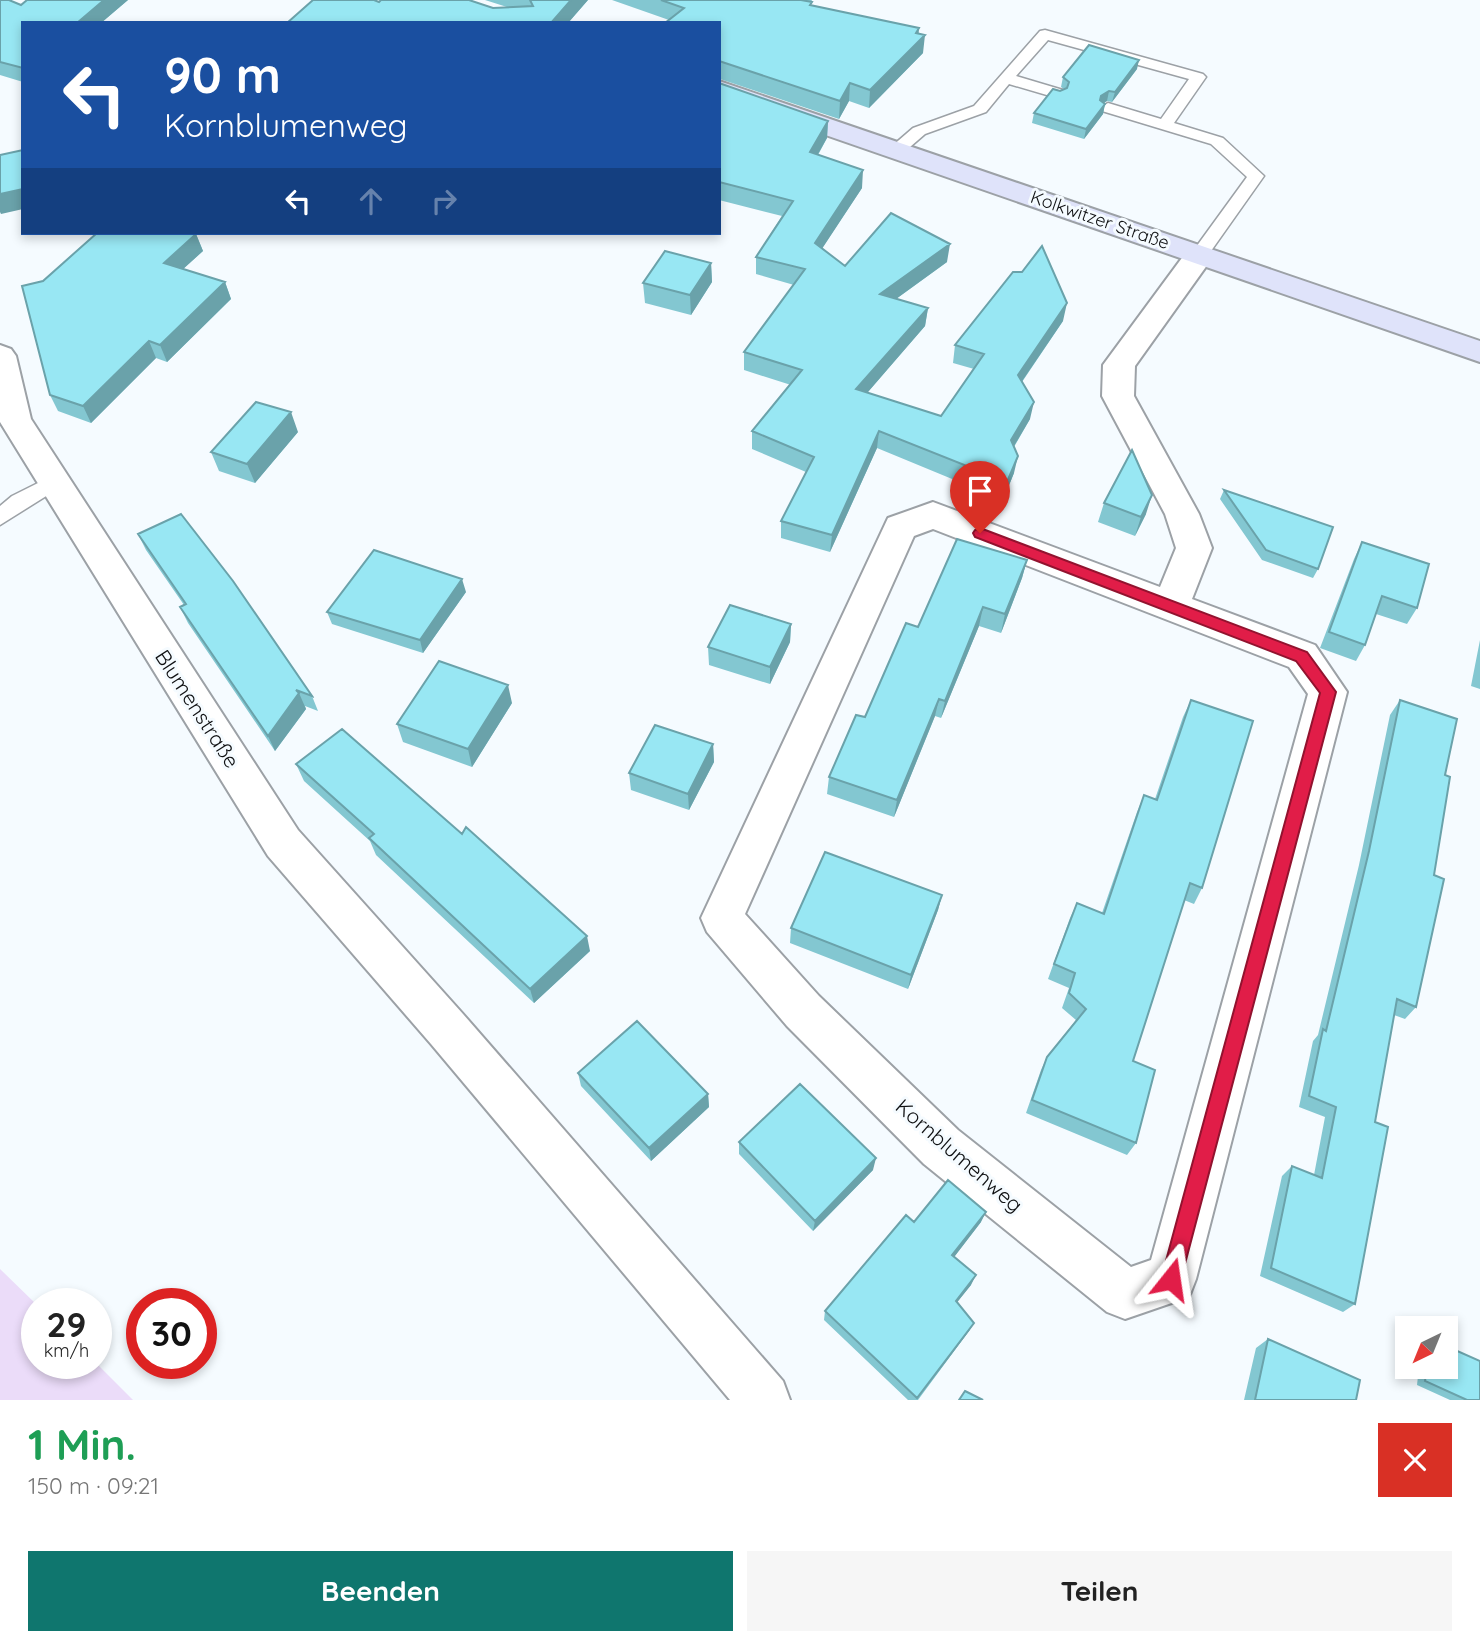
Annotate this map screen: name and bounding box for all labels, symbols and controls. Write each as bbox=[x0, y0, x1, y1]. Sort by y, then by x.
text: 90 m bbox=[164, 44, 281, 105]
icon: left bbox=[49, 49, 140, 140]
text: Kornblumenweg bbox=[164, 105, 408, 145]
icon: left bbox=[279, 182, 317, 220]
icon: ahead bbox=[352, 182, 390, 220]
icon: right bbox=[425, 182, 463, 220]
street label: Kolkwitzer Straße bbox=[1028, 185, 1173, 254]
pin bbox=[950, 461, 1010, 533]
icon: arrive bbox=[961, 472, 999, 510]
street label: Blumenstraße bbox=[150, 645, 246, 772]
street label: Kornblumenweg bbox=[891, 1093, 1029, 1217]
position arrow bbox=[1134, 1242, 1208, 1316]
speed limit sign: 30 bbox=[126, 1288, 217, 1379]
text: 29 bbox=[47, 1302, 86, 1346]
north arrow bbox=[1395, 1316, 1458, 1379]
map controls bbox=[1395, 1316, 1458, 1379]
text: km/h bbox=[44, 1339, 89, 1362]
text: 1 Min. bbox=[28, 1418, 136, 1471]
button: close bbox=[1378, 1423, 1452, 1497]
text: 150 m · 09:21 bbox=[28, 1471, 159, 1500]
button: Beenden bbox=[28, 1551, 733, 1631]
button: Teilen bbox=[747, 1551, 1452, 1631]

